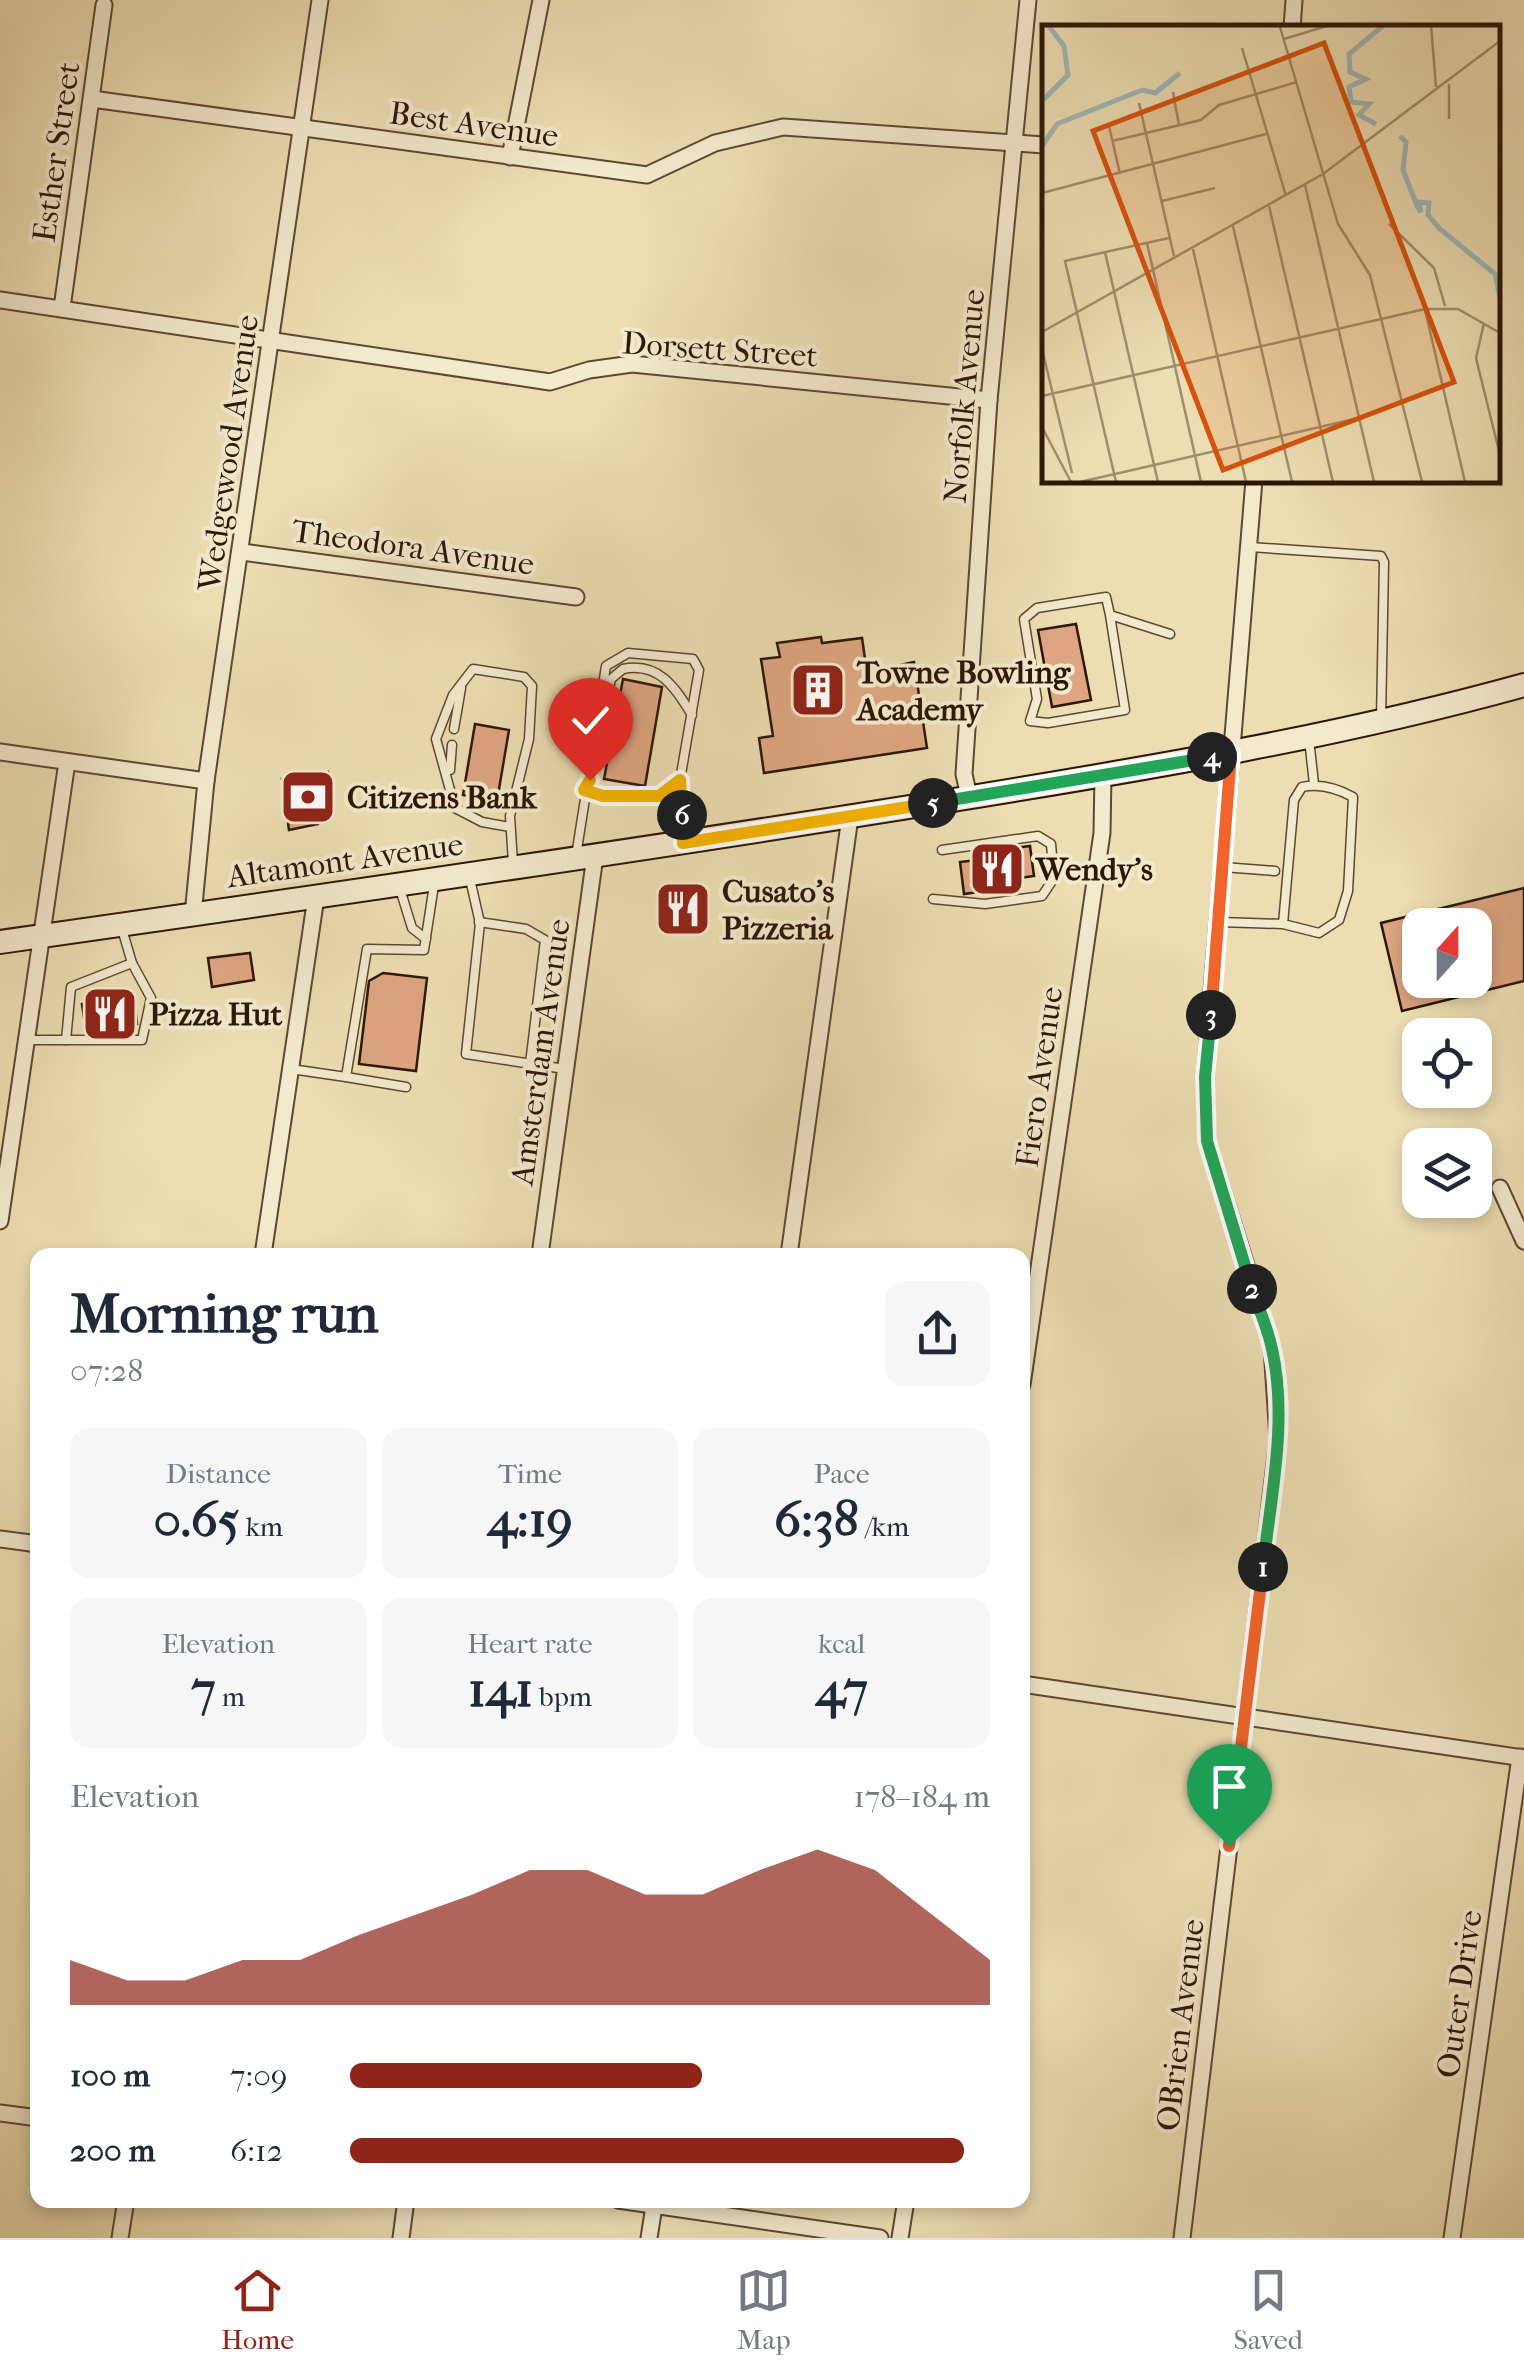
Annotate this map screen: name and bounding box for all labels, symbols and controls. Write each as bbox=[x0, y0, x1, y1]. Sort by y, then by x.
inset map bbox=[1042, 25, 1499, 482]
street label: Esther Street bbox=[26, 59, 88, 244]
street label: Best Avenue bbox=[387, 94, 561, 155]
street label: Norfolk Avenue bbox=[937, 287, 992, 505]
street label: Wedgewood Avenue bbox=[191, 312, 266, 594]
street label: Dorsett Street bbox=[621, 324, 820, 375]
street label: Theodora Avenue bbox=[290, 512, 537, 583]
place label: Towne Bowling Academy bbox=[855, 654, 1071, 728]
building icon: Towne Bowling Academy bbox=[788, 660, 848, 720]
pin bbox=[548, 678, 633, 781]
icon: check bbox=[563, 693, 618, 748]
pin: 4 bbox=[1187, 732, 1237, 782]
text: 4 bbox=[1204, 740, 1220, 773]
bank icon: Citizens Bank bbox=[278, 767, 338, 827]
pin: 5 bbox=[908, 778, 958, 828]
place label: Citizens Bank bbox=[347, 779, 538, 816]
text: 5 bbox=[927, 786, 939, 819]
pin: 6 bbox=[657, 790, 707, 840]
text: 6 bbox=[674, 798, 690, 831]
street label: Altamont Avenue bbox=[223, 826, 466, 896]
restaurant icon: Wendy's bbox=[967, 839, 1027, 899]
place label: Wendy's bbox=[1034, 851, 1153, 888]
place label: Cusato's Pizzeria bbox=[722, 873, 835, 947]
restaurant icon: Cusato's Pizzeria bbox=[653, 879, 713, 939]
north arrow bbox=[1402, 908, 1492, 998]
map controls bbox=[1402, 908, 1492, 1218]
street label: Amsterdam Avenue bbox=[503, 916, 578, 1190]
restaurant icon: Pizza Hut bbox=[80, 984, 140, 1044]
street label: Fiero Avenue bbox=[1009, 984, 1071, 1170]
pin: 3 bbox=[1186, 990, 1236, 1040]
place label: Pizza Hut bbox=[149, 996, 283, 1033]
text: 3 bbox=[1205, 998, 1217, 1031]
button: locate bbox=[1402, 1018, 1492, 1108]
button: layers bbox=[1402, 1128, 1492, 1218]
pin: 2 bbox=[1227, 1264, 1277, 1314]
text: 2 bbox=[1245, 1272, 1259, 1305]
button: share bbox=[885, 1281, 990, 1386]
text: Morning run bbox=[70, 1282, 378, 1346]
text: 07:28 bbox=[70, 1352, 143, 1389]
text: Distance bbox=[166, 1457, 271, 1490]
text: Time bbox=[498, 1457, 562, 1490]
text: Pace bbox=[814, 1457, 870, 1490]
text: 0.65 bbox=[154, 1490, 239, 1549]
text: 4:19 bbox=[487, 1490, 573, 1549]
text: 6:38 bbox=[774, 1490, 859, 1549]
text: km bbox=[239, 1510, 283, 1543]
text: /km bbox=[859, 1510, 909, 1543]
pin: 1 bbox=[1238, 1542, 1288, 1592]
text: 1 bbox=[1258, 1550, 1268, 1583]
text: Elevation bbox=[162, 1627, 275, 1660]
text: Heart rate bbox=[467, 1627, 593, 1660]
text: kcal bbox=[818, 1627, 865, 1660]
text: 7 bbox=[192, 1660, 216, 1719]
text: 141 bbox=[468, 1660, 533, 1719]
text: 47 bbox=[816, 1660, 868, 1719]
text: m bbox=[216, 1680, 245, 1713]
text: bpm bbox=[533, 1680, 592, 1713]
pin bbox=[1187, 1744, 1272, 1847]
icon: arrive bbox=[1202, 1759, 1257, 1814]
text: Elevation bbox=[70, 1778, 199, 1815]
text: 178–184 m bbox=[853, 1778, 990, 1815]
street label: Outer Drive bbox=[1429, 1908, 1490, 2080]
street label: OBrien Avenue bbox=[1149, 1917, 1212, 2133]
text: 100 m bbox=[70, 2057, 150, 2094]
text: 7:09 bbox=[230, 2057, 288, 2094]
text: 200 m bbox=[70, 2132, 155, 2169]
text: 6:12 bbox=[230, 2132, 283, 2169]
tab: Home bbox=[221, 2263, 294, 2356]
tab: Map bbox=[736, 2263, 791, 2356]
tab: Saved bbox=[1233, 2263, 1303, 2356]

